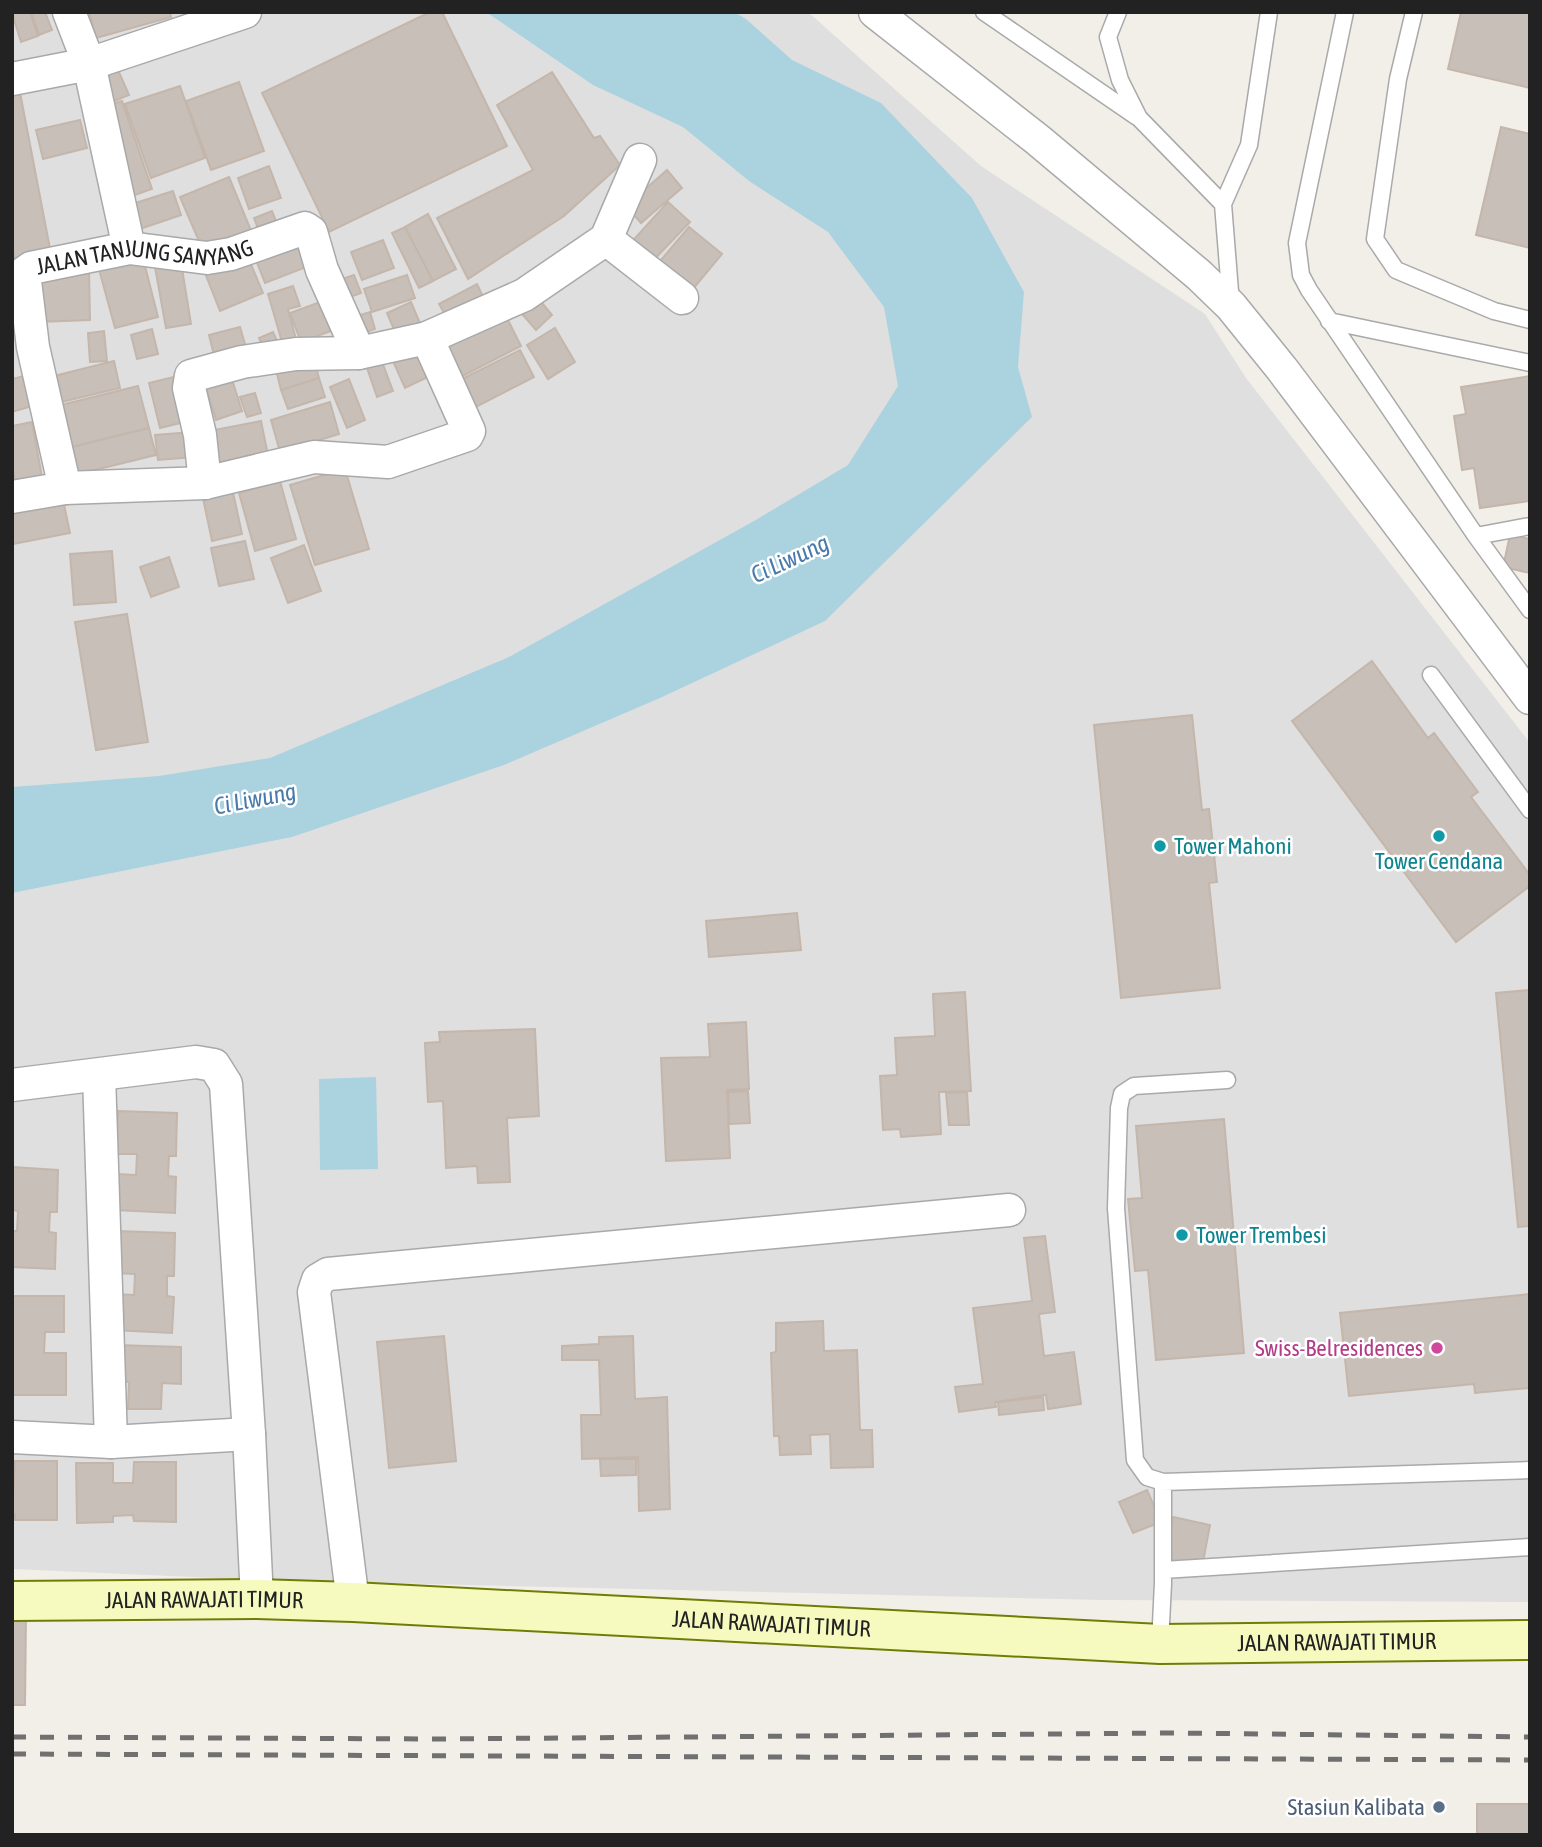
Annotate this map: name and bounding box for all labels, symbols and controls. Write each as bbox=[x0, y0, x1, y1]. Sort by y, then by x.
street label: JALAN TANJUNG SANYANG bbox=[34, 234, 257, 280]
water label: Ci Liwung bbox=[746, 529, 833, 588]
water label: Ci Liwung bbox=[211, 777, 298, 820]
marker: Tower Cendana bbox=[1431, 828, 1447, 844]
place label: Tower Mahoni bbox=[1174, 833, 1292, 859]
marker: Tower Mahoni bbox=[1152, 838, 1168, 854]
place label: Tower Cendana bbox=[1375, 848, 1503, 874]
place label: Tower Trembesi bbox=[1196, 1222, 1326, 1248]
marker: Tower Trembesi bbox=[1174, 1227, 1190, 1243]
place label: Swiss-Belresidences bbox=[1255, 1335, 1423, 1361]
marker: Swiss-Belresidences bbox=[1429, 1340, 1445, 1356]
street label: JALAN RAWAJATI TIMUR bbox=[105, 1586, 304, 1613]
street label: JALAN RAWAJATI TIMUR bbox=[671, 1606, 872, 1642]
street label: JALAN RAWAJATI TIMUR bbox=[1237, 1628, 1437, 1656]
place label: Stasiun Kalibata bbox=[1287, 1794, 1425, 1820]
marker: Stasiun Kalibata bbox=[1431, 1799, 1447, 1815]

